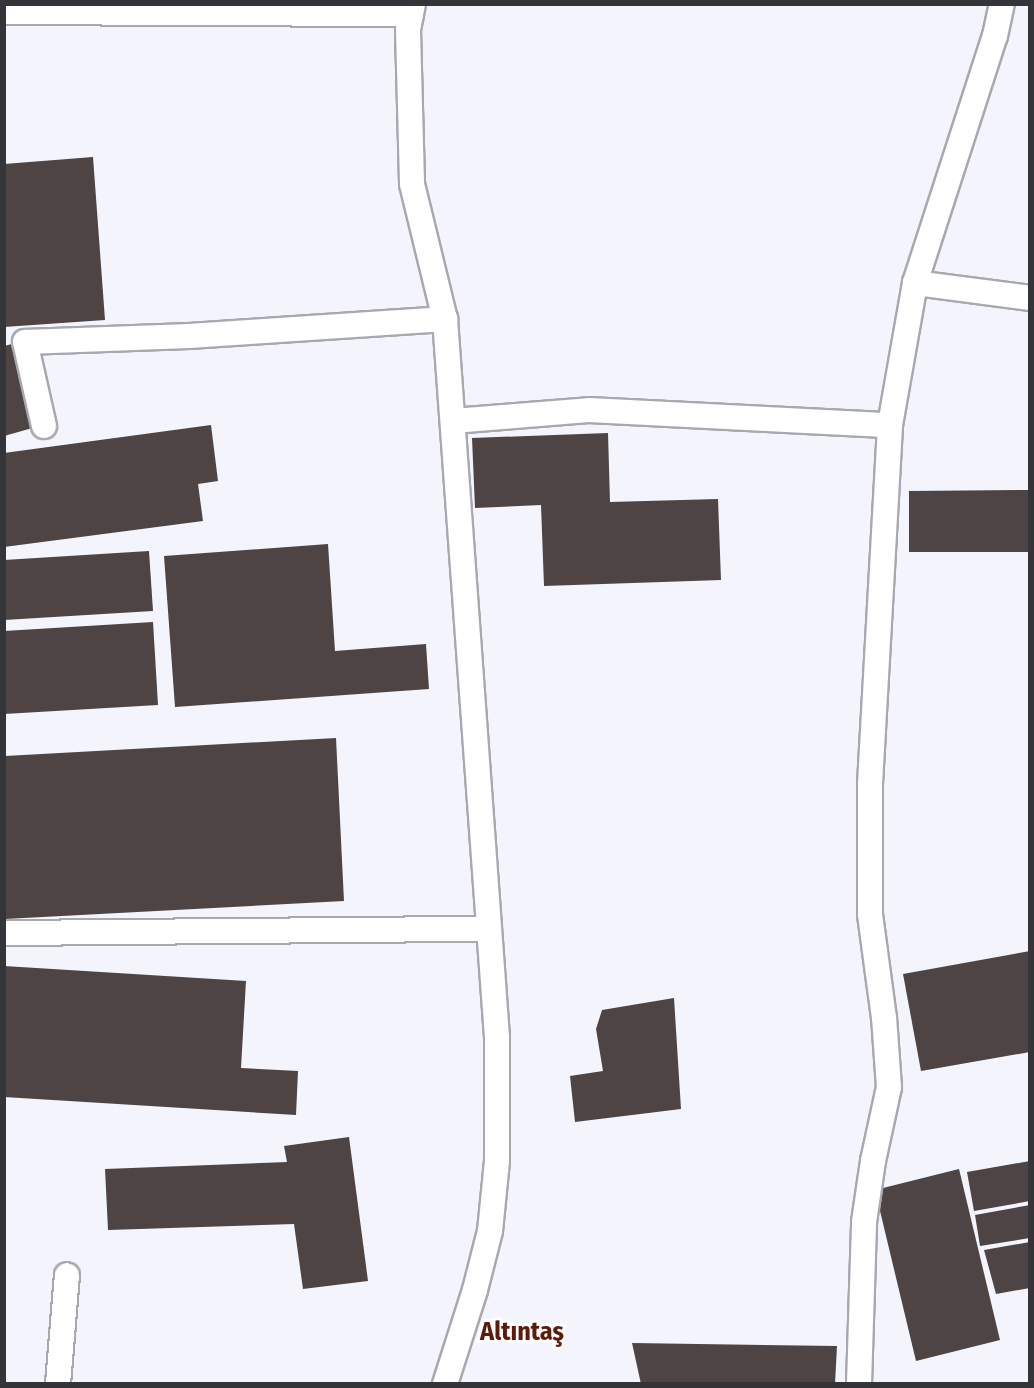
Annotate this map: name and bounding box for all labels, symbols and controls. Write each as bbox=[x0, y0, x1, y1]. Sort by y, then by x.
district label: Altıntaş bbox=[480, 1316, 564, 1348]

